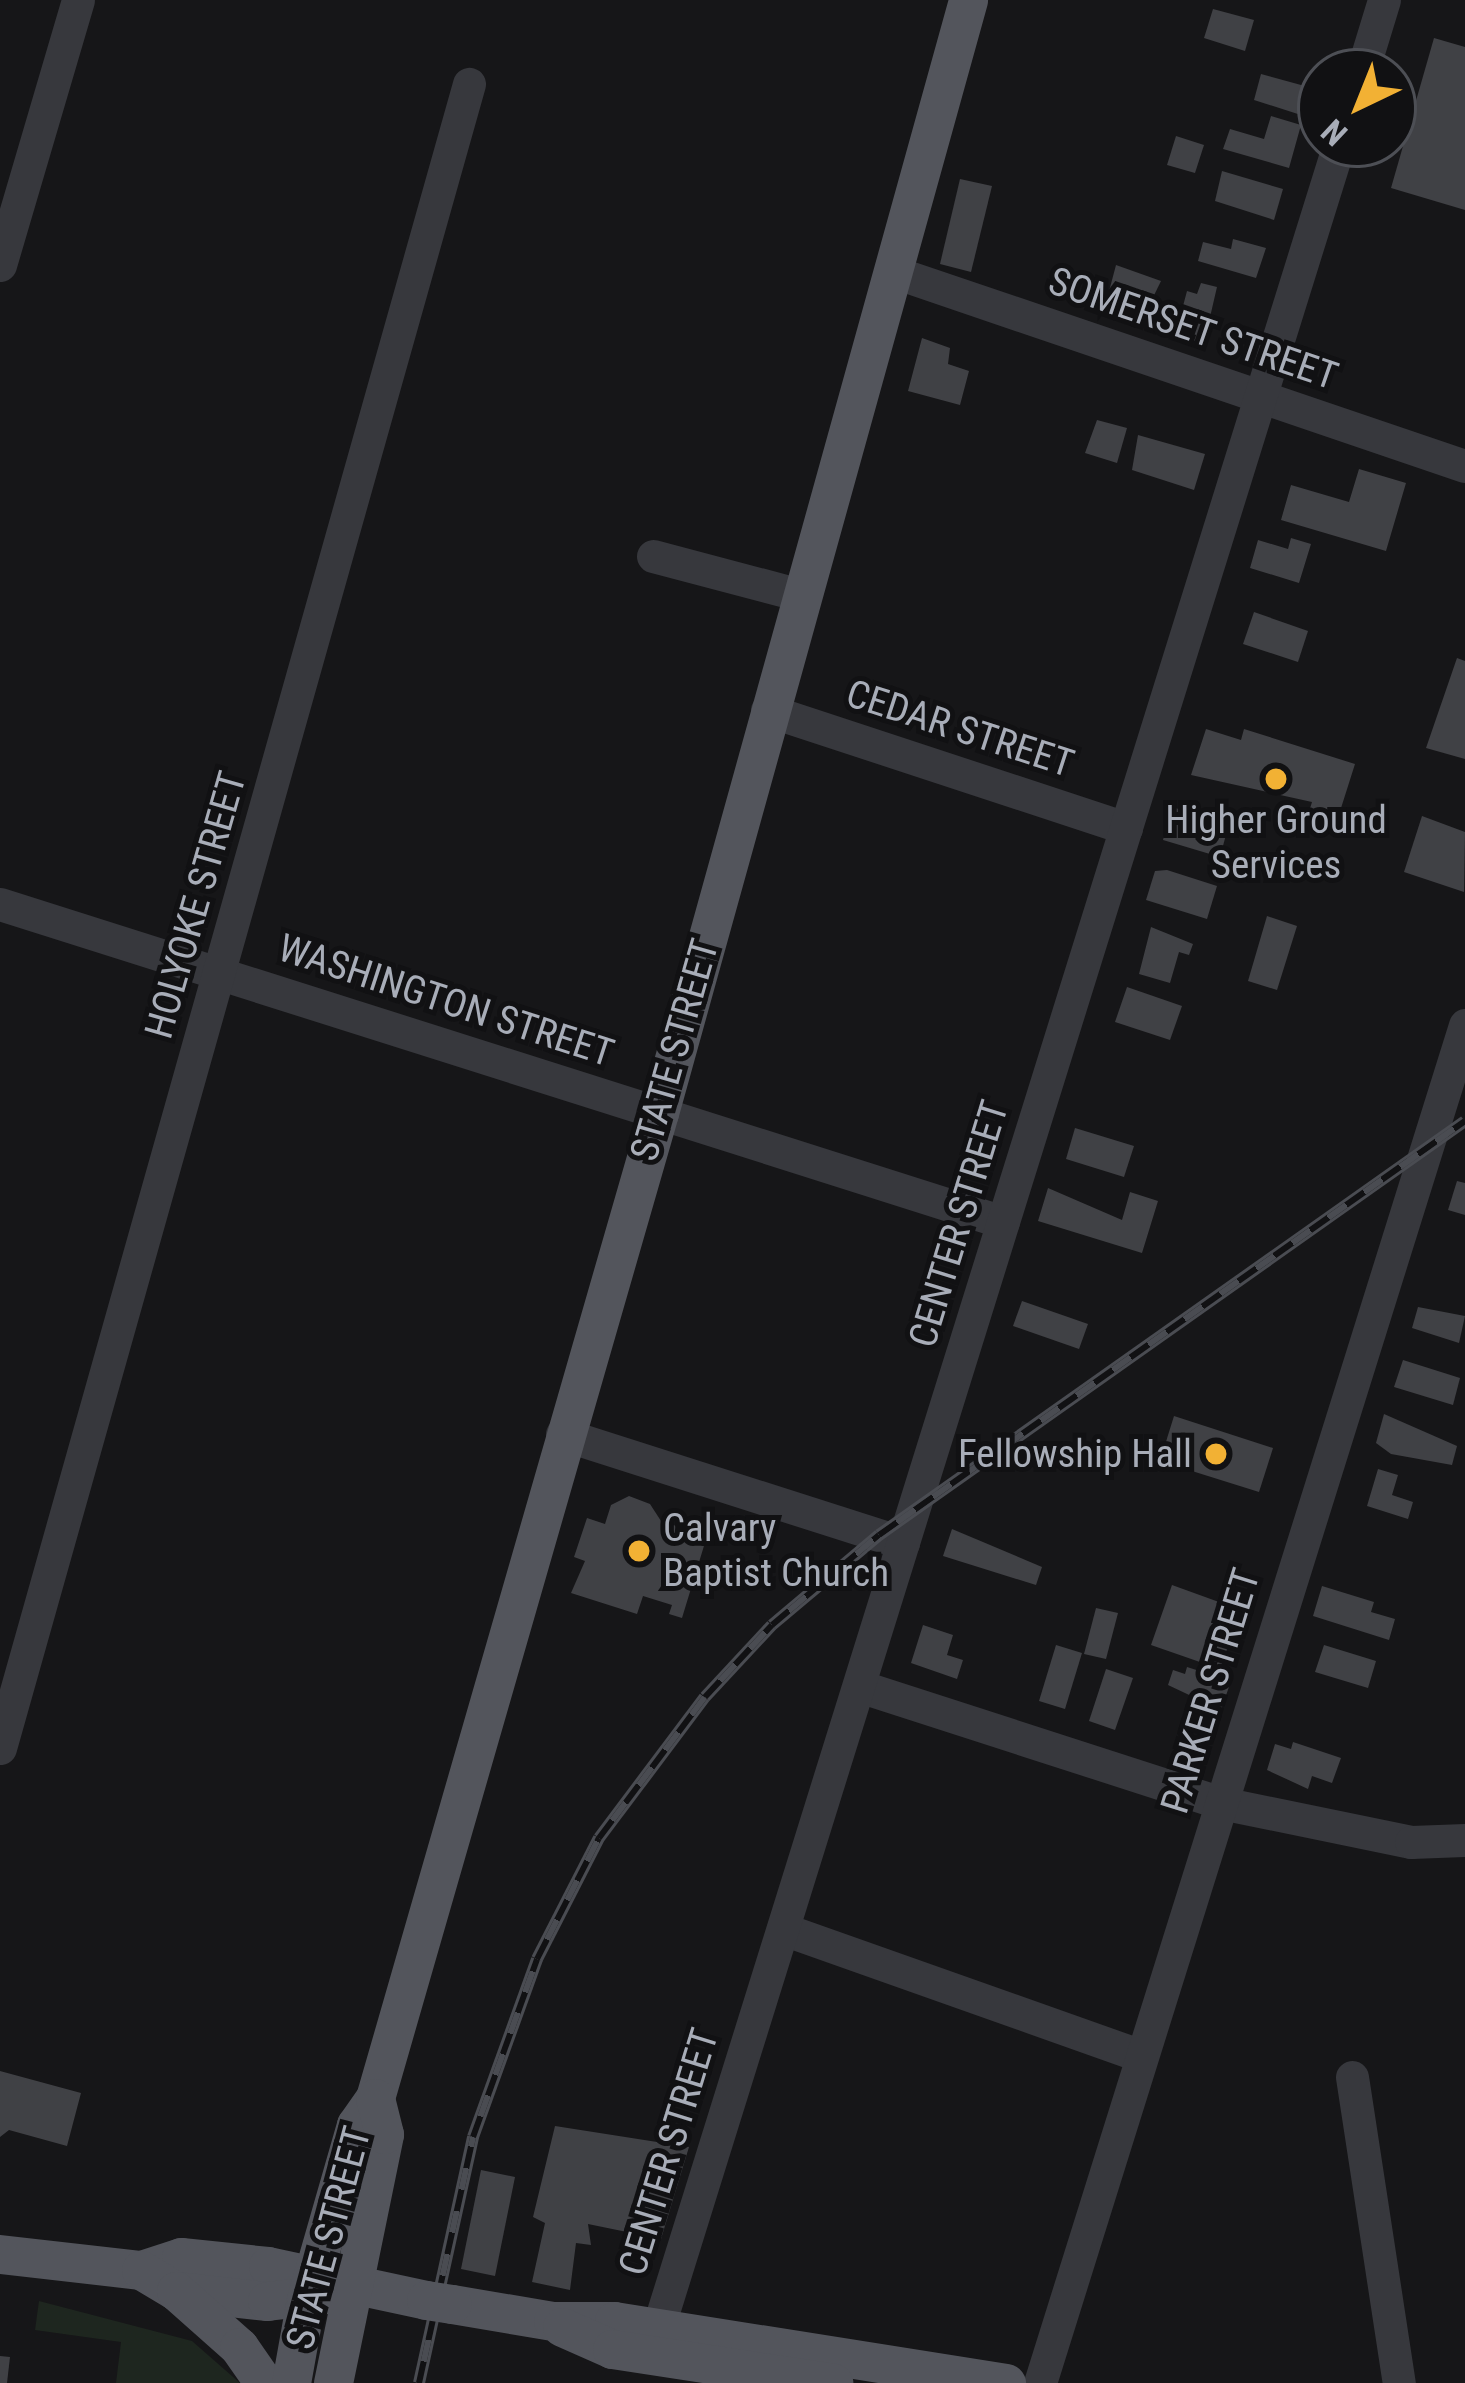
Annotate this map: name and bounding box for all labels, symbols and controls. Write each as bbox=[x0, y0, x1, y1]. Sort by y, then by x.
north arrow bbox=[1297, 48, 1417, 168]
text: N bbox=[1313, 111, 1355, 154]
street label: SOMERSET STREET bbox=[1042, 258, 1344, 400]
street label: CEDAR STREET bbox=[840, 670, 1080, 788]
street label: HOLYOKE STREET bbox=[136, 766, 256, 1044]
marker: Higher Ground Services bbox=[1263, 766, 1289, 792]
place label: Higher Ground Services bbox=[1165, 798, 1387, 889]
street label: WASHINGTON STREET bbox=[272, 925, 620, 1077]
street label: STATE STREET bbox=[621, 934, 729, 1166]
street label: CENTER STREET bbox=[899, 1095, 1019, 1353]
place label: Fellowship Hall bbox=[958, 1431, 1192, 1477]
marker: Fellowship Hall bbox=[1203, 1441, 1229, 1467]
place label: Calvary Baptist Church bbox=[663, 1506, 889, 1597]
marker: Calvary Baptist Church bbox=[626, 1538, 652, 1564]
street label: PARKER STREET bbox=[1152, 1563, 1270, 1819]
street label: CENTER STREET bbox=[609, 2023, 729, 2281]
street label: STATE STREET bbox=[277, 2122, 381, 2354]

